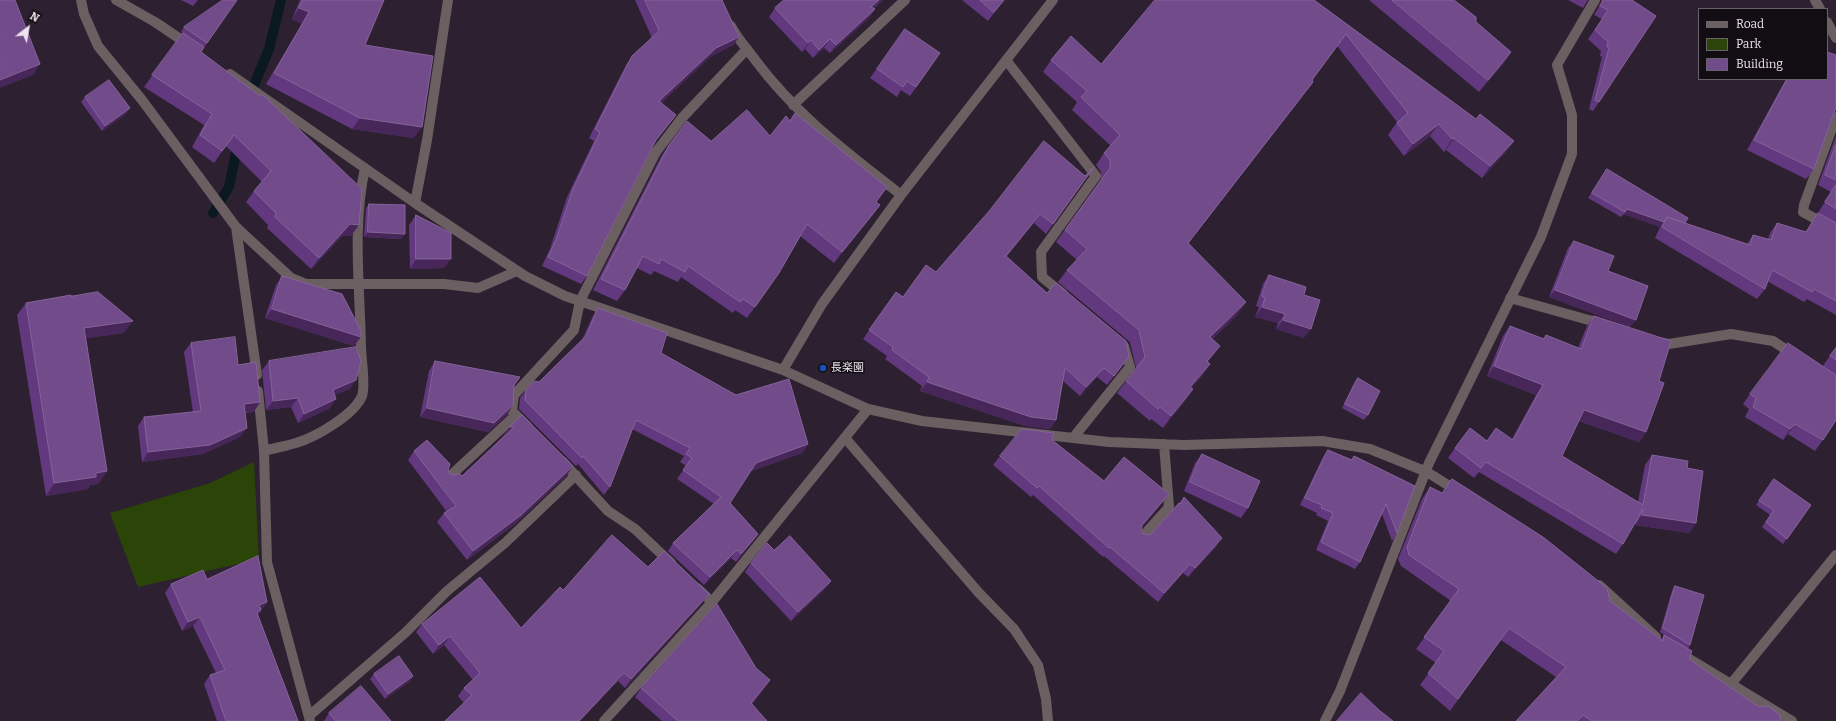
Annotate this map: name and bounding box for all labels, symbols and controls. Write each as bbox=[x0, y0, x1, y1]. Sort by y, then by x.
north arrow bbox=[8, 8, 48, 48]
legend bbox=[1698, 8, 1828, 80]
text: N bbox=[27, 10, 41, 25]
text: Road bbox=[1736, 17, 1764, 31]
text: Park bbox=[1736, 37, 1761, 51]
text: Building bbox=[1736, 57, 1783, 71]
place label: 長楽園 bbox=[831, 361, 864, 375]
marker: 長楽園 bbox=[818, 363, 828, 373]

